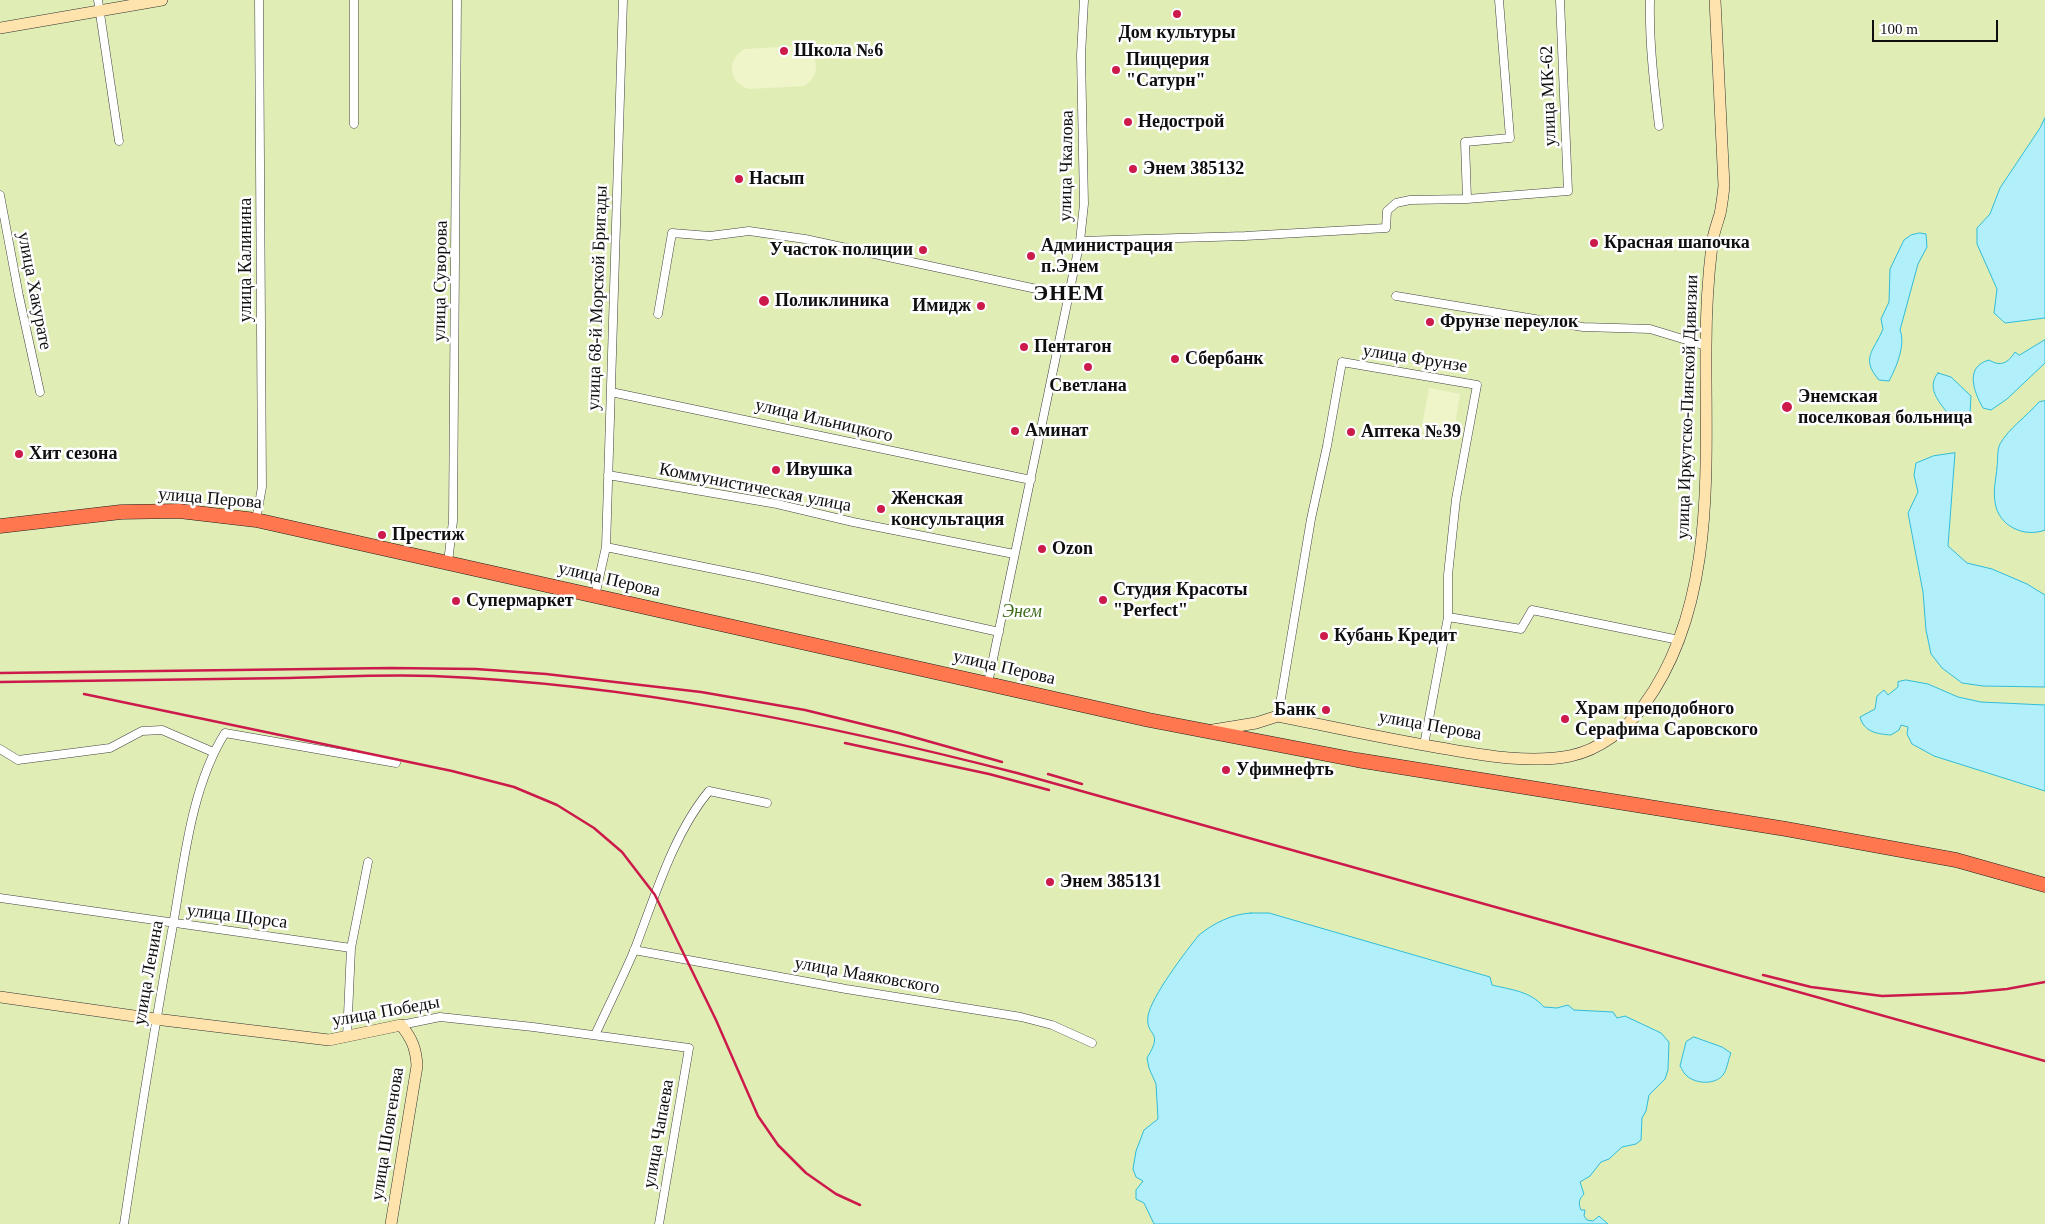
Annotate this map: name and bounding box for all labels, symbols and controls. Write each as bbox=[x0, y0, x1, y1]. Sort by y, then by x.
marker: Дом культуры bbox=[1171, 8, 1183, 20]
scale bar bbox=[1875, 10, 2001, 42]
text: 100 m bbox=[1880, 21, 1918, 37]
place label: Дом культуры bbox=[1118, 22, 1236, 44]
place label: Школа №6 bbox=[794, 40, 883, 62]
marker: Школа №6 bbox=[778, 45, 790, 57]
street label: улица МК-62 bbox=[1536, 45, 1562, 147]
place label: Пиццерия "Сатурн" bbox=[1126, 49, 1209, 92]
marker: Пиццерия "Сатурн" bbox=[1110, 64, 1122, 76]
street label: улица Чкалова bbox=[1055, 110, 1079, 222]
place label: Недострой bbox=[1138, 111, 1224, 133]
marker: Недострой bbox=[1122, 116, 1134, 128]
place label: Энем 385132 bbox=[1143, 158, 1244, 180]
marker: Энем 385132 bbox=[1127, 163, 1139, 175]
place label: Насып bbox=[749, 168, 804, 190]
marker: Насып bbox=[733, 173, 745, 185]
street label: улица 68-й Морской Бригады bbox=[583, 185, 613, 411]
street label: улица Калинина bbox=[235, 198, 257, 322]
street label: улица Суворова bbox=[429, 220, 453, 342]
street label: улица Хакурате bbox=[12, 230, 56, 352]
place label: Красная шапочка bbox=[1604, 232, 1750, 254]
place label: Администрация п.Энем bbox=[1041, 235, 1173, 278]
marker: Красная шапочка bbox=[1588, 237, 1600, 249]
place label: Участок полиции bbox=[769, 239, 913, 261]
marker: Участок полиции bbox=[917, 244, 929, 256]
marker: Администрация п.Энем bbox=[1025, 250, 1037, 262]
street label: улица Иркутско-Пинской Дивизии bbox=[1673, 274, 1703, 540]
district label: ЭНЕМ bbox=[1033, 281, 1105, 307]
place label: Поликлиника bbox=[775, 290, 889, 312]
marker: Поликлиника bbox=[757, 294, 771, 308]
place label: Имидж bbox=[912, 295, 971, 317]
marker: Имидж bbox=[975, 300, 987, 312]
place label: Фрунзе переулок bbox=[1440, 311, 1578, 333]
marker: Фрунзе переулок bbox=[1424, 316, 1436, 328]
place label: Пентагон bbox=[1034, 336, 1112, 358]
street label: улица Фрунзе bbox=[1361, 340, 1469, 378]
marker: Пентагон bbox=[1018, 341, 1030, 353]
place label: Сбербанк bbox=[1185, 348, 1264, 370]
marker: Сбербанк bbox=[1169, 353, 1181, 365]
marker: Светлана bbox=[1082, 361, 1094, 373]
place label: Светлана bbox=[1049, 375, 1127, 397]
place label: Энемская поселковая больница bbox=[1798, 386, 1973, 428]
street label: улица Ильницкого bbox=[753, 395, 895, 447]
marker: Энемская поселковая больница bbox=[1780, 400, 1794, 414]
place label: Аминат bbox=[1025, 420, 1088, 442]
place label: Аптека №39 bbox=[1361, 421, 1461, 443]
marker: Аминат bbox=[1009, 425, 1021, 437]
marker: Аптека №39 bbox=[1345, 426, 1357, 438]
place label: Хит сезона bbox=[29, 443, 117, 465]
marker: Хит сезона bbox=[13, 448, 25, 460]
street label: Коммунистическая улица bbox=[657, 459, 853, 517]
place label: Ивушка bbox=[786, 459, 852, 481]
marker: Ивушка bbox=[770, 464, 782, 476]
street label: улица Перова bbox=[157, 484, 263, 514]
place label: Женская консультация bbox=[891, 488, 1004, 530]
marker: Женская консультация bbox=[875, 503, 887, 515]
place label: Престиж bbox=[392, 524, 464, 546]
marker: Престиж bbox=[376, 529, 388, 541]
place label: Ozon bbox=[1052, 538, 1093, 560]
marker: Ozon bbox=[1036, 543, 1048, 555]
street label: улица Перова bbox=[556, 558, 662, 602]
place label: Студия Красоты "Perfect" bbox=[1113, 579, 1248, 622]
place label: Супермаркет bbox=[466, 590, 574, 612]
marker: Студия Красоты "Perfect" bbox=[1097, 594, 1109, 606]
marker: Супермаркет bbox=[450, 595, 462, 607]
park label: Энем bbox=[1002, 601, 1042, 623]
place label: Кубань Кредит bbox=[1334, 625, 1457, 647]
marker: Кубань Кредит bbox=[1318, 630, 1330, 642]
street label: улица Перова bbox=[951, 646, 1057, 690]
place label: Храм преподобного Серафима Саровского bbox=[1575, 698, 1758, 741]
place label: Банк bbox=[1274, 699, 1316, 721]
marker: Банк bbox=[1320, 704, 1332, 716]
street label: улица Перова bbox=[1377, 706, 1483, 746]
marker: Храм преподобного Серафима Саровского bbox=[1559, 713, 1571, 725]
place label: Уфимнефть bbox=[1236, 759, 1334, 781]
marker: Уфимнефть bbox=[1220, 764, 1232, 776]
place label: Энем 385131 bbox=[1060, 871, 1161, 893]
marker: Энем 385131 bbox=[1044, 876, 1056, 888]
street label: улица Щорса bbox=[185, 900, 289, 934]
street label: улица Ленина bbox=[129, 919, 169, 1027]
street label: улица Маяковского bbox=[793, 953, 941, 999]
street label: улица Победы bbox=[331, 992, 441, 1032]
street label: улица Шовгенова bbox=[367, 1066, 409, 1202]
street label: улица Чапаева bbox=[639, 1078, 679, 1190]

